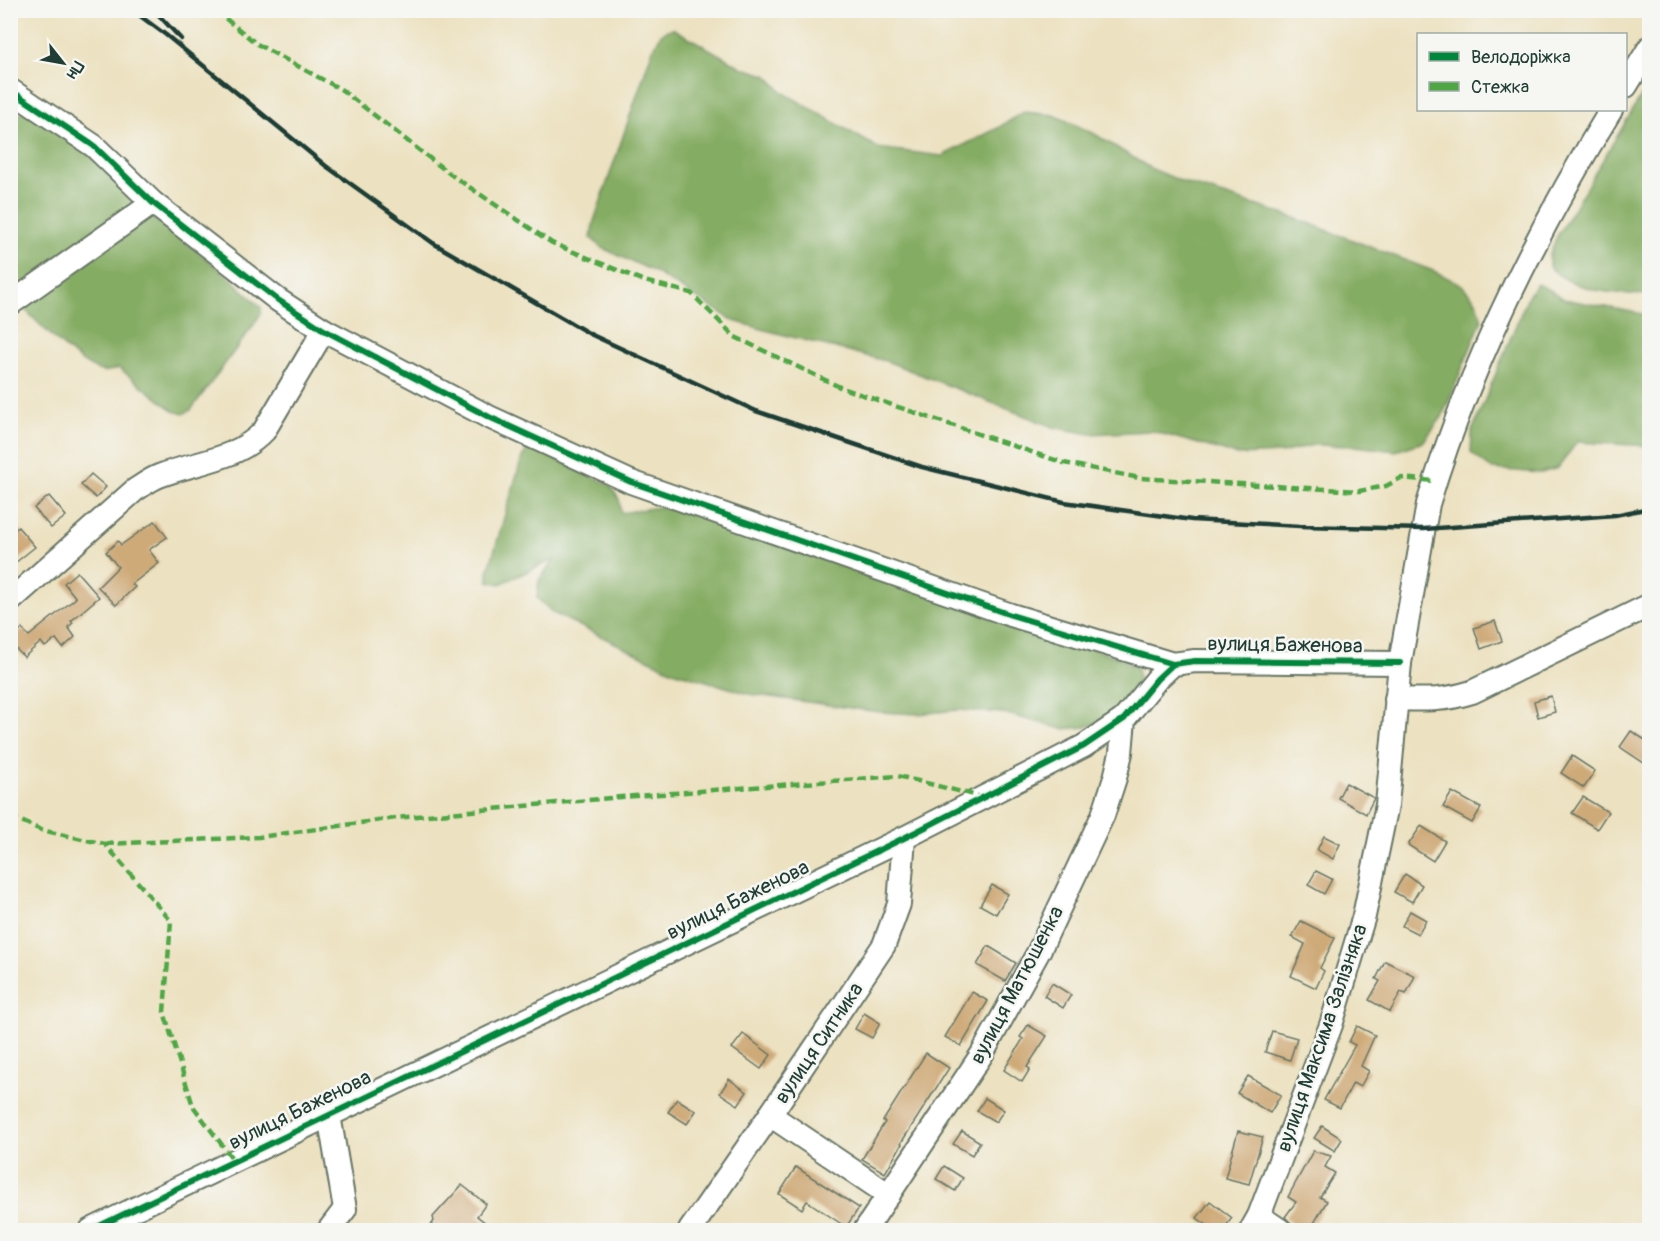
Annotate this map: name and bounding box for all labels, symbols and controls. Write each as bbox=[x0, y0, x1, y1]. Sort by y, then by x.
north arrow bbox=[33, 33, 93, 93]
legend bbox=[1417, 33, 1627, 111]
text: Велодоріжка bbox=[1471, 46, 1571, 69]
text: Пн bbox=[62, 58, 88, 83]
text: Стежка bbox=[1471, 76, 1529, 99]
street label: вулиця Баженова bbox=[1207, 630, 1363, 660]
street label: вулиця Баженова bbox=[662, 854, 814, 946]
street label: вулиця Матюшенка bbox=[964, 901, 1070, 1069]
street label: вулиця Максима Залізняка bbox=[1270, 920, 1374, 1156]
street label: вулиця Ситника bbox=[769, 977, 869, 1109]
street label: вулиця Баженова bbox=[224, 1064, 376, 1156]

